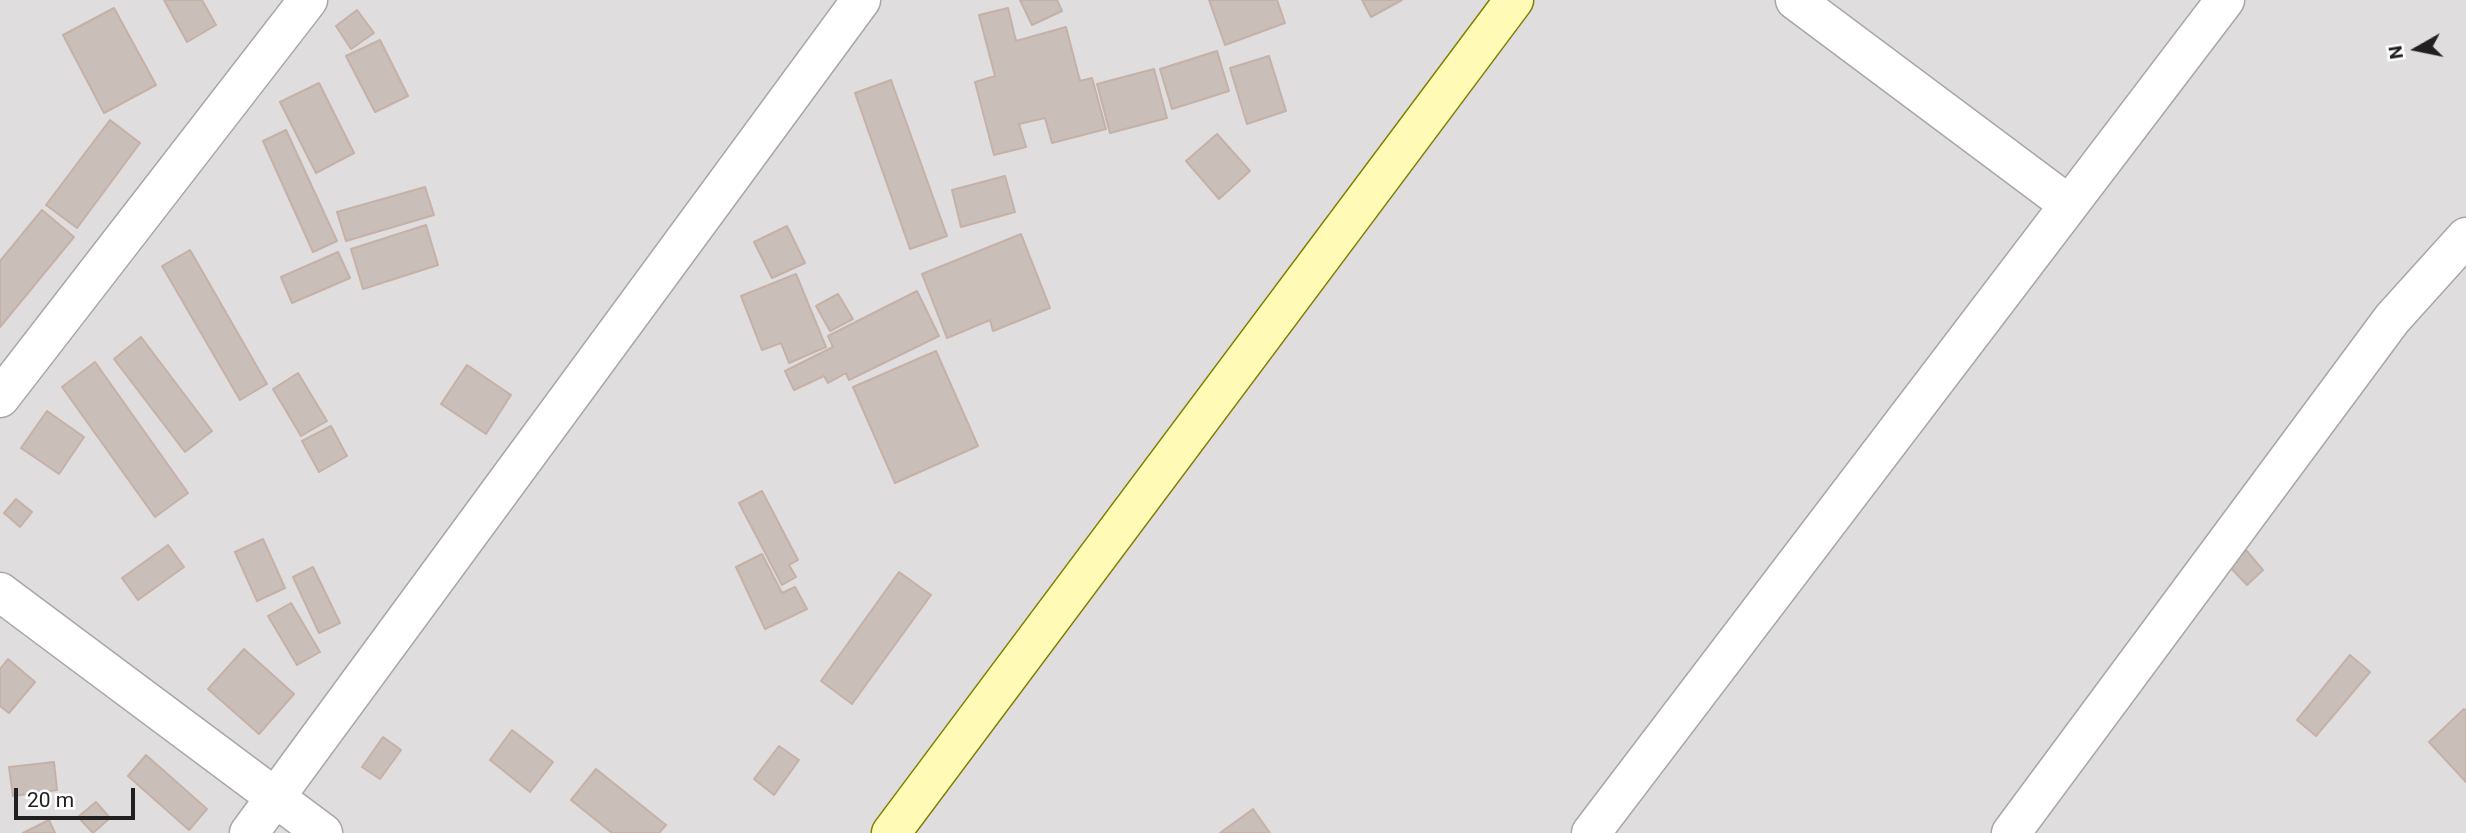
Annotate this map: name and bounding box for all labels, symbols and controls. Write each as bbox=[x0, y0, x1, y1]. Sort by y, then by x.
north arrow bbox=[2382, 14, 2452, 84]
text: N bbox=[2383, 44, 2408, 61]
scale bar bbox=[18, 774, 138, 818]
text: 20 m bbox=[27, 788, 74, 812]

